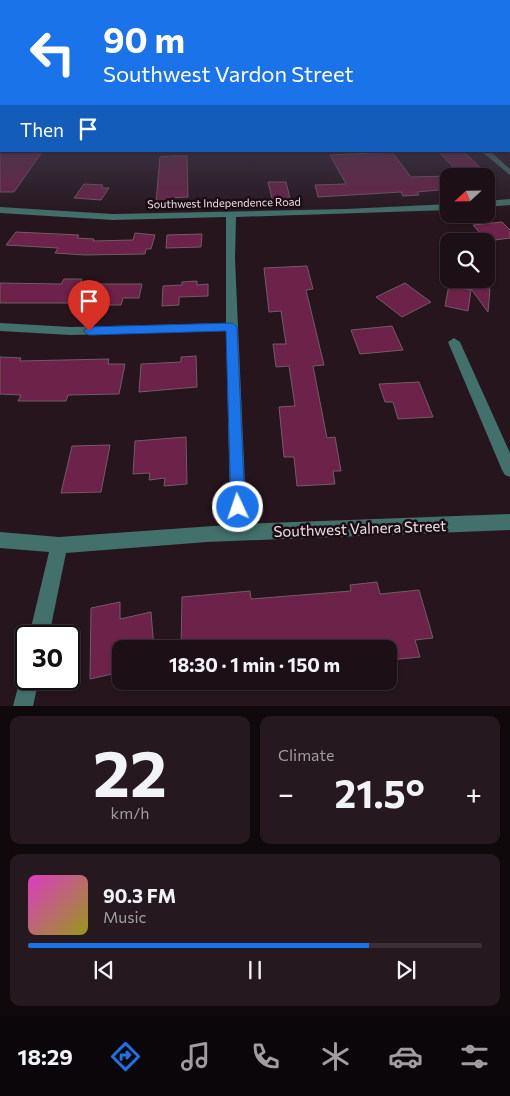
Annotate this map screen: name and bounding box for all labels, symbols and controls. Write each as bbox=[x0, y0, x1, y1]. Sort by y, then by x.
text: 90 m bbox=[103, 17, 185, 60]
icon: left bbox=[20, 20, 85, 85]
text: Southwest Vardon Street bbox=[103, 60, 353, 87]
icon: arrive bbox=[74, 115, 102, 143]
text: Then bbox=[20, 118, 64, 141]
north arrow bbox=[440, 168, 495, 222]
map controls bbox=[440, 168, 495, 288]
street label: Southwest Independence Road bbox=[147, 195, 301, 210]
button: search bbox=[440, 233, 495, 288]
pin bbox=[68, 280, 110, 331]
icon: arrive bbox=[75, 287, 103, 315]
position arrow bbox=[211, 480, 263, 532]
street label: Southwest Valnera Street bbox=[273, 516, 447, 540]
speed limit sign: 30 bbox=[15, 625, 80, 690]
text: 18:30 · 1 min · 150 m bbox=[169, 653, 340, 676]
text: 22 bbox=[93, 731, 167, 810]
text: Climate bbox=[278, 745, 334, 764]
text: 21.5° bbox=[335, 769, 425, 816]
text: − bbox=[278, 776, 294, 810]
text: + bbox=[466, 776, 482, 810]
text: km/h bbox=[111, 803, 149, 822]
text: 90.3 FM bbox=[103, 884, 176, 907]
text: Music bbox=[103, 907, 147, 926]
icon: previous bbox=[90, 956, 118, 984]
icon: pause bbox=[241, 956, 269, 984]
icon: next bbox=[392, 956, 420, 984]
icon: directions bbox=[108, 1039, 143, 1074]
icon: music bbox=[178, 1039, 213, 1074]
icon: phone bbox=[248, 1039, 283, 1074]
icon: climate bbox=[318, 1039, 353, 1074]
icon: car bbox=[388, 1039, 423, 1074]
icon: filters bbox=[457, 1039, 492, 1074]
text: 18:29 bbox=[17, 1043, 73, 1070]

